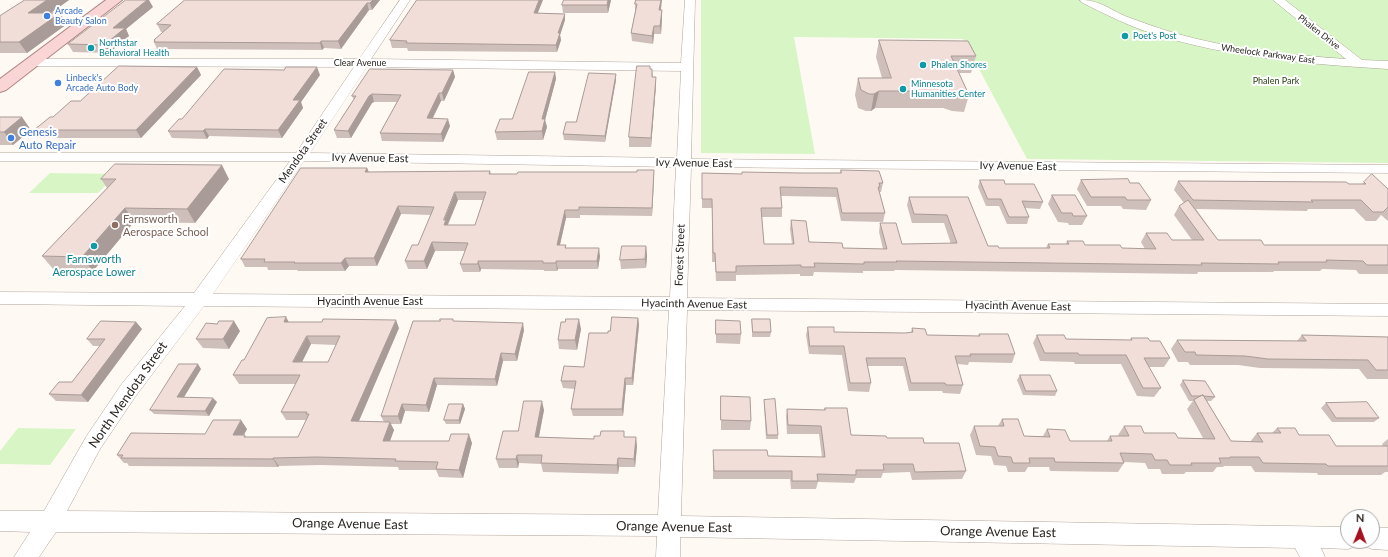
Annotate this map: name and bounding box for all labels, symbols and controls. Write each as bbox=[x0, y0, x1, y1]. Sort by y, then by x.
place label: Arcade Beauty Salon bbox=[55, 6, 107, 27]
marker: Arcade Beauty Salon bbox=[42, 11, 52, 21]
street label: Phalen Drive bbox=[1296, 12, 1342, 52]
marker: Poet's Post bbox=[1120, 31, 1130, 41]
place label: Poet's Post bbox=[1133, 31, 1177, 41]
place label: Northstar Behavioral Health bbox=[99, 38, 169, 59]
street label: Wheelock Parkway East bbox=[1220, 42, 1316, 66]
marker: Northstar Behavioral Health bbox=[86, 43, 96, 53]
street label: Clear Avenue bbox=[334, 58, 386, 68]
marker: Phalen Shores bbox=[918, 60, 928, 70]
place label: Phalen Shores bbox=[931, 60, 987, 70]
place label: Linbeck's Arcade Auto Body bbox=[66, 73, 138, 94]
park label: Phalen Park bbox=[1253, 76, 1299, 86]
marker: Linbeck's Arcade Auto Body bbox=[53, 78, 63, 88]
place label: Minnesota Humanities Center bbox=[911, 79, 985, 100]
marker: Minnesota Humanities Center bbox=[898, 84, 908, 94]
street label: Mendota Street bbox=[276, 116, 330, 186]
place label: Genesis Auto Repair bbox=[19, 125, 76, 151]
marker: Genesis Auto Repair bbox=[6, 133, 16, 143]
street label: Ivy Avenue East bbox=[331, 151, 409, 165]
street label: Ivy Avenue East bbox=[655, 156, 733, 170]
street label: Ivy Avenue East bbox=[979, 159, 1057, 173]
place label: Farnsworth Aerospace School bbox=[123, 212, 209, 238]
marker: Farnsworth Aerospace School bbox=[110, 220, 120, 230]
street label: Forest Street bbox=[672, 224, 688, 286]
marker: Farnsworth Aerospace Lower bbox=[89, 241, 99, 251]
place label: Farnsworth Aerospace Lower bbox=[52, 252, 136, 278]
street label: Hyacinth Avenue East bbox=[317, 294, 423, 308]
street label: Hyacinth Avenue East bbox=[641, 296, 747, 312]
street label: Hyacinth Avenue East bbox=[965, 298, 1071, 314]
street label: North Mendota Street bbox=[85, 339, 171, 451]
north arrow bbox=[1340, 509, 1380, 549]
text: N bbox=[1356, 511, 1365, 524]
street label: Orange Avenue East bbox=[292, 515, 408, 533]
street label: Orange Avenue East bbox=[616, 518, 732, 536]
street label: Orange Avenue East bbox=[940, 523, 1056, 541]

